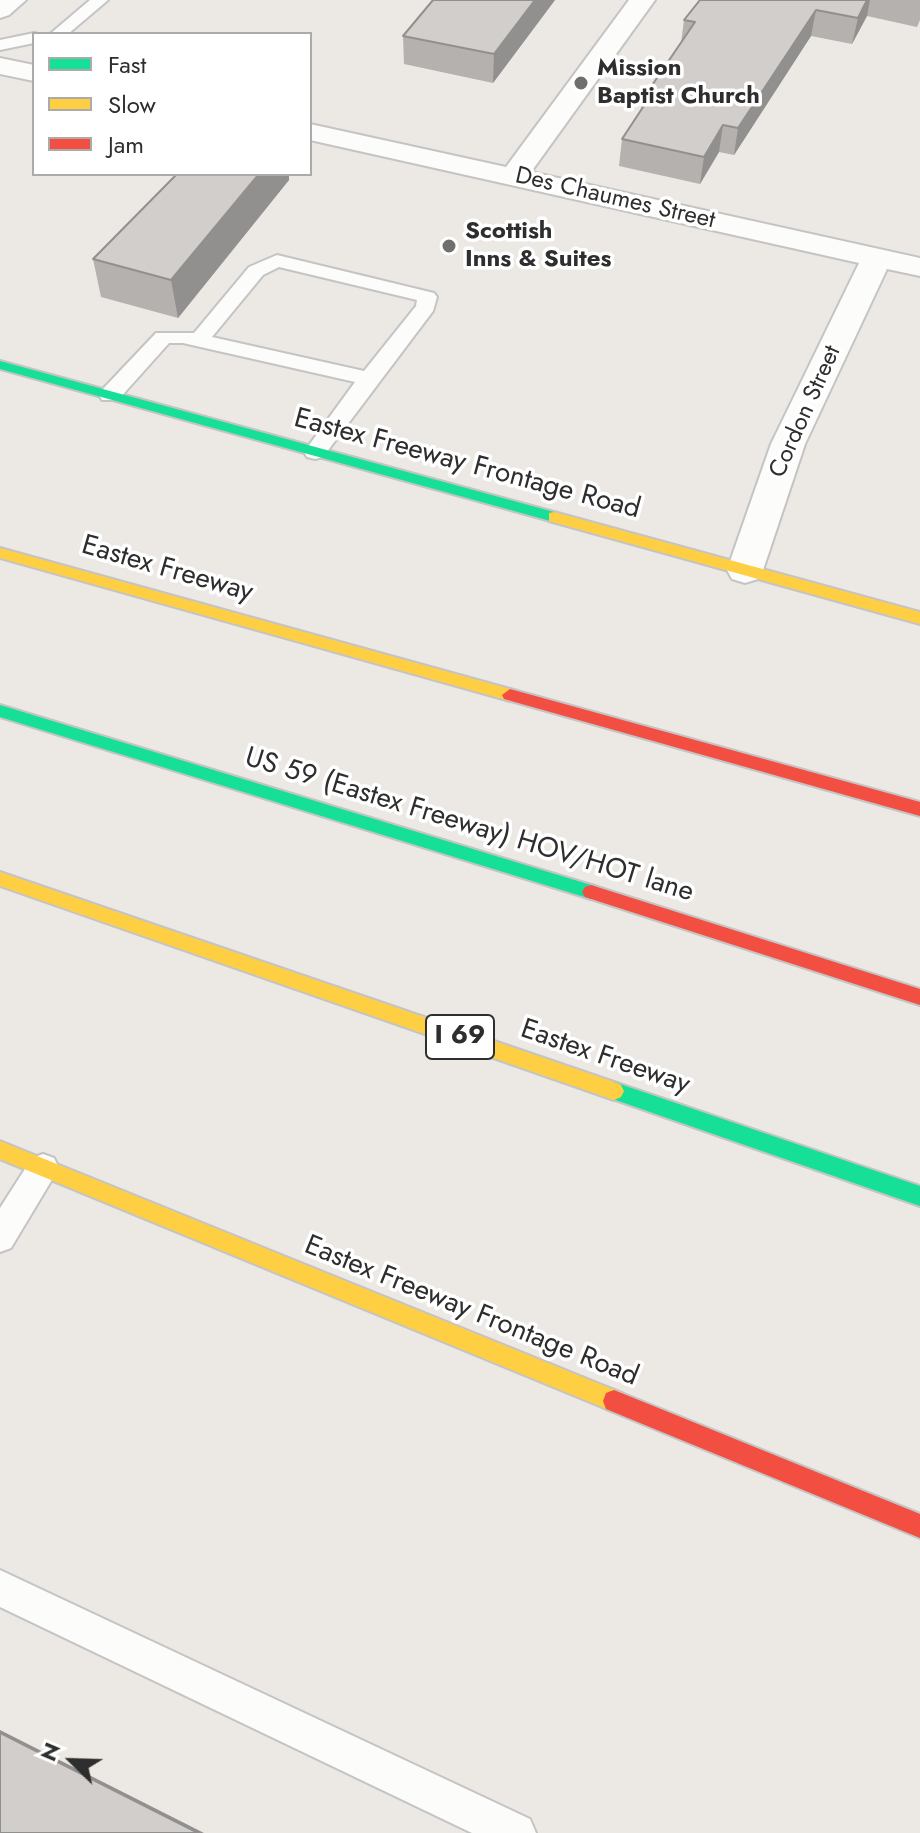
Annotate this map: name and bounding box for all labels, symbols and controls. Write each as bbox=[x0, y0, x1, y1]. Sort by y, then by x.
legend bbox=[32, 32, 312, 176]
text: Fast bbox=[108, 47, 146, 82]
place label: Mission Baptist Church bbox=[597, 55, 760, 111]
marker: Mission Baptist Church bbox=[572, 74, 590, 92]
text: Slow bbox=[108, 87, 156, 122]
text: Jam bbox=[108, 127, 144, 162]
street label: Des Chaumes Street bbox=[512, 162, 718, 236]
place label: Scottish Inns & Suites bbox=[465, 218, 611, 274]
marker: Scottish Inns & Suites bbox=[440, 237, 458, 255]
street label: Cordon Street bbox=[764, 341, 848, 483]
street label: Eastex Freeway Frontage Road bbox=[290, 403, 644, 527]
street label: Eastex Freeway bbox=[77, 529, 257, 611]
street label: US 59 (Eastex Freeway) HOV/HOT lane bbox=[241, 742, 697, 910]
street label: Eastex Freeway bbox=[516, 1013, 694, 1103]
road number: I 69 bbox=[426, 1015, 494, 1059]
street label: Eastex Freeway Frontage Road bbox=[299, 1230, 643, 1394]
north arrow bbox=[32, 1721, 112, 1801]
text: N bbox=[32, 1737, 68, 1766]

